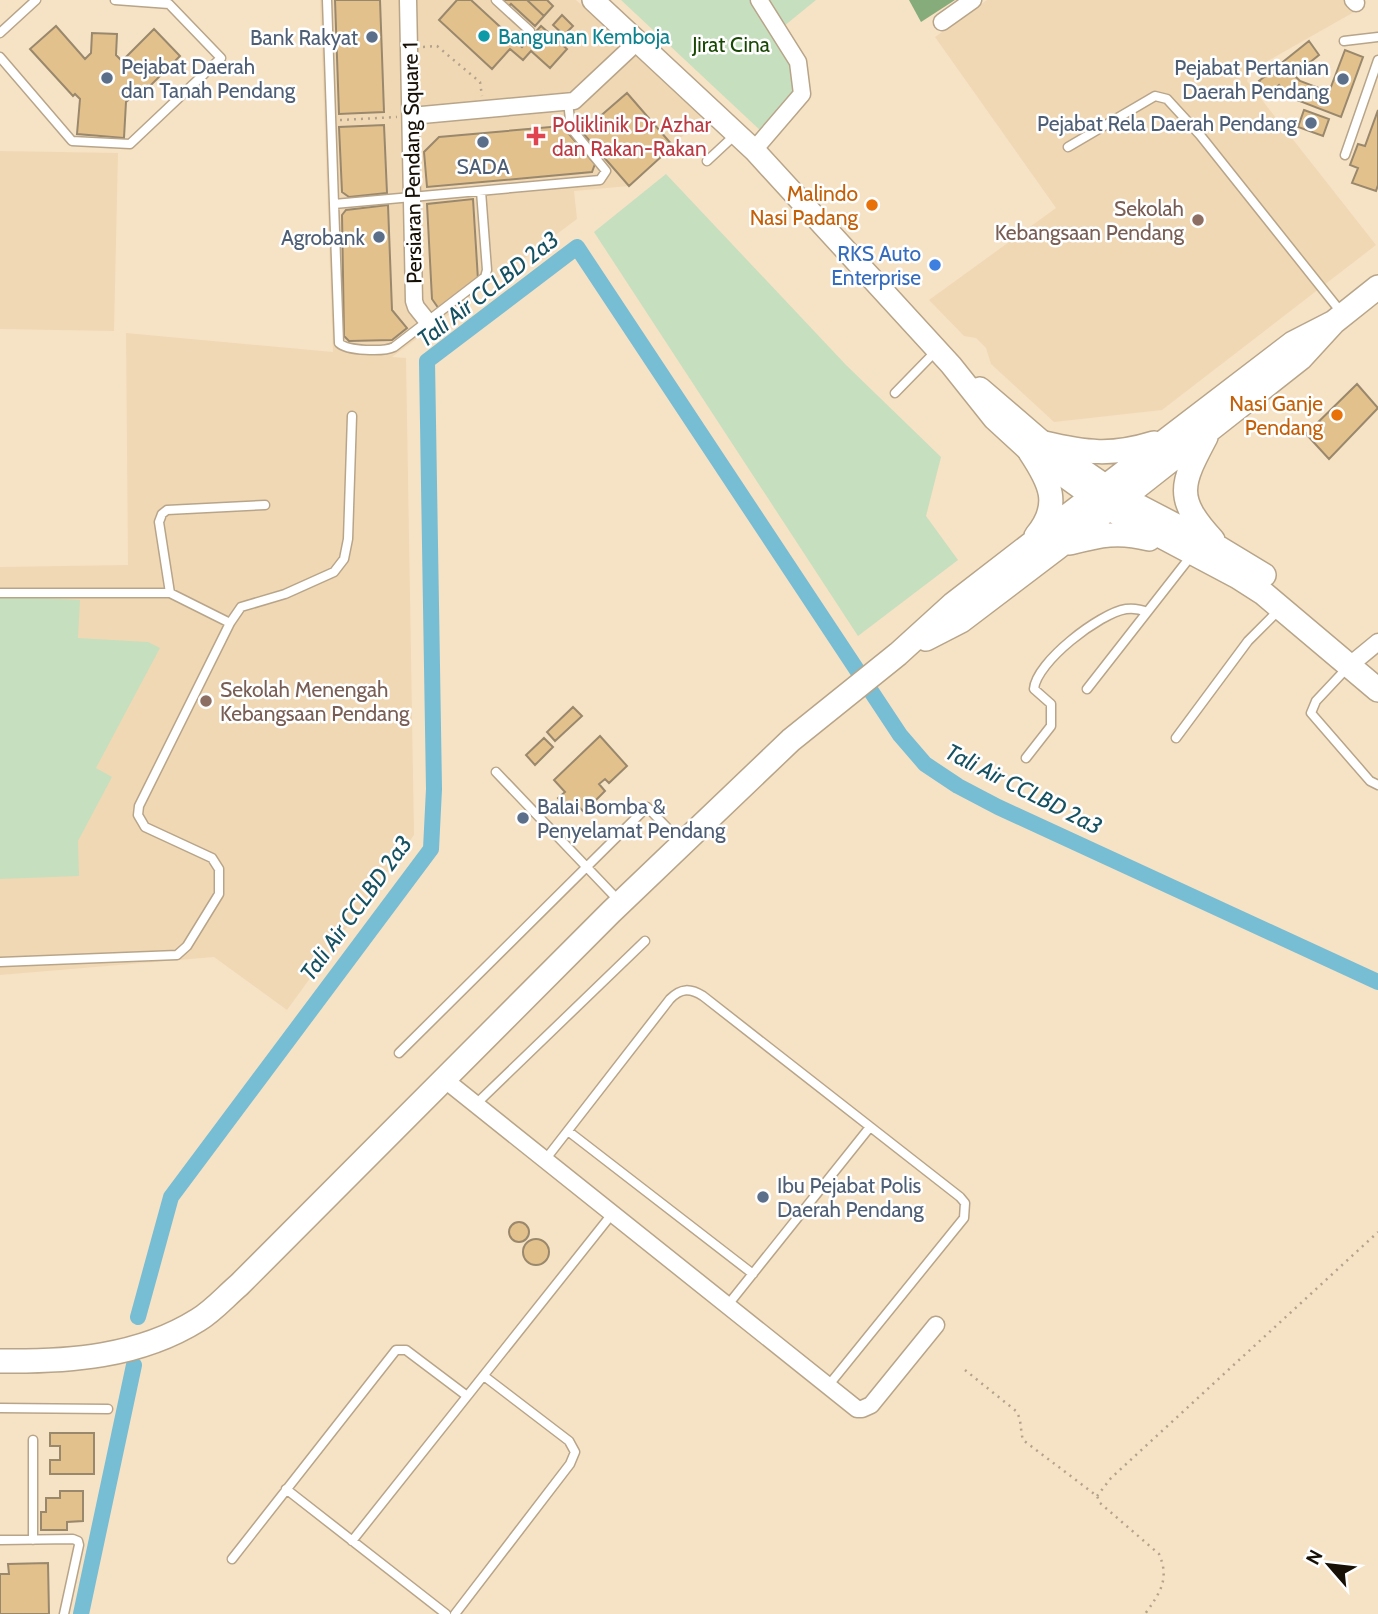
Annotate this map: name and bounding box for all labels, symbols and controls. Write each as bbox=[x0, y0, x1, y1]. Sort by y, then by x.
place label: Bangunan Kemboja bbox=[498, 24, 670, 50]
place label: Bank Rakyat bbox=[250, 25, 358, 50]
marker: Bangunan Kemboja bbox=[476, 28, 492, 44]
marker: Bank Rakyat bbox=[364, 29, 380, 45]
park label: Jirat Cina bbox=[691, 32, 770, 57]
street label: Persiaran Pendang Square 1 bbox=[397, 42, 427, 284]
place label: Pejabat Daerah dan Tanah Pendang bbox=[121, 54, 296, 103]
place label: Pejabat Pertanian Daerah Pendang bbox=[1174, 55, 1330, 104]
marker: Pejabat Daerah dan Tanah Pendang bbox=[99, 70, 115, 86]
marker: Pejabat Pertanian Daerah Pendang bbox=[1335, 71, 1351, 87]
place label: Pejabat Rela Daerah Pendang bbox=[1037, 111, 1298, 137]
place label: Poliklinik Dr Azhar dan Rakan-Rakan bbox=[552, 112, 712, 161]
marker: Pejabat Rela Daerah Pendang bbox=[1303, 115, 1319, 131]
marker: Poliklinik Dr Azhar dan Rakan-Rakan bbox=[526, 126, 546, 146]
marker: SADA bbox=[475, 134, 491, 150]
place label: SADA bbox=[456, 154, 510, 179]
place label: Malindo Nasi Padang bbox=[750, 181, 859, 230]
place label: Sekolah Kebangsaan Pendang bbox=[995, 196, 1185, 245]
marker: Malindo Nasi Padang bbox=[864, 197, 880, 213]
marker: Sekolah Kebangsaan Pendang bbox=[1190, 212, 1206, 228]
place label: Agrobank bbox=[281, 225, 366, 250]
water label: Tali Air CCLBD 2a3 bbox=[412, 225, 564, 353]
marker: Agrobank bbox=[371, 229, 387, 245]
place label: RKS Auto Enterprise bbox=[831, 241, 921, 290]
marker: RKS Auto Enterprise bbox=[927, 257, 943, 273]
place label: Nasi Ganje Pendang bbox=[1229, 391, 1324, 440]
marker: Nasi Ganje Pendang bbox=[1329, 407, 1345, 423]
place label: Sekolah Menengah Kebangsaan Pendang bbox=[220, 677, 410, 726]
marker: Sekolah Menengah Kebangsaan Pendang bbox=[198, 693, 214, 709]
water label: Tali Air CCLBD 2a3 bbox=[941, 737, 1107, 841]
place label: Balai Bomba & Penyelamat Pendang bbox=[537, 794, 726, 843]
marker: Balai Bomba & Penyelamat Pendang bbox=[515, 810, 531, 826]
water label: Tali Air CCLBD 2a3 bbox=[294, 830, 418, 986]
place label: Ibu Pejabat Polis Daerah Pendang bbox=[777, 1173, 924, 1222]
marker: Ibu Pejabat Polis Daerah Pendang bbox=[755, 1189, 771, 1205]
north arrow bbox=[1294, 1530, 1364, 1600]
text: N bbox=[1301, 1546, 1328, 1569]

